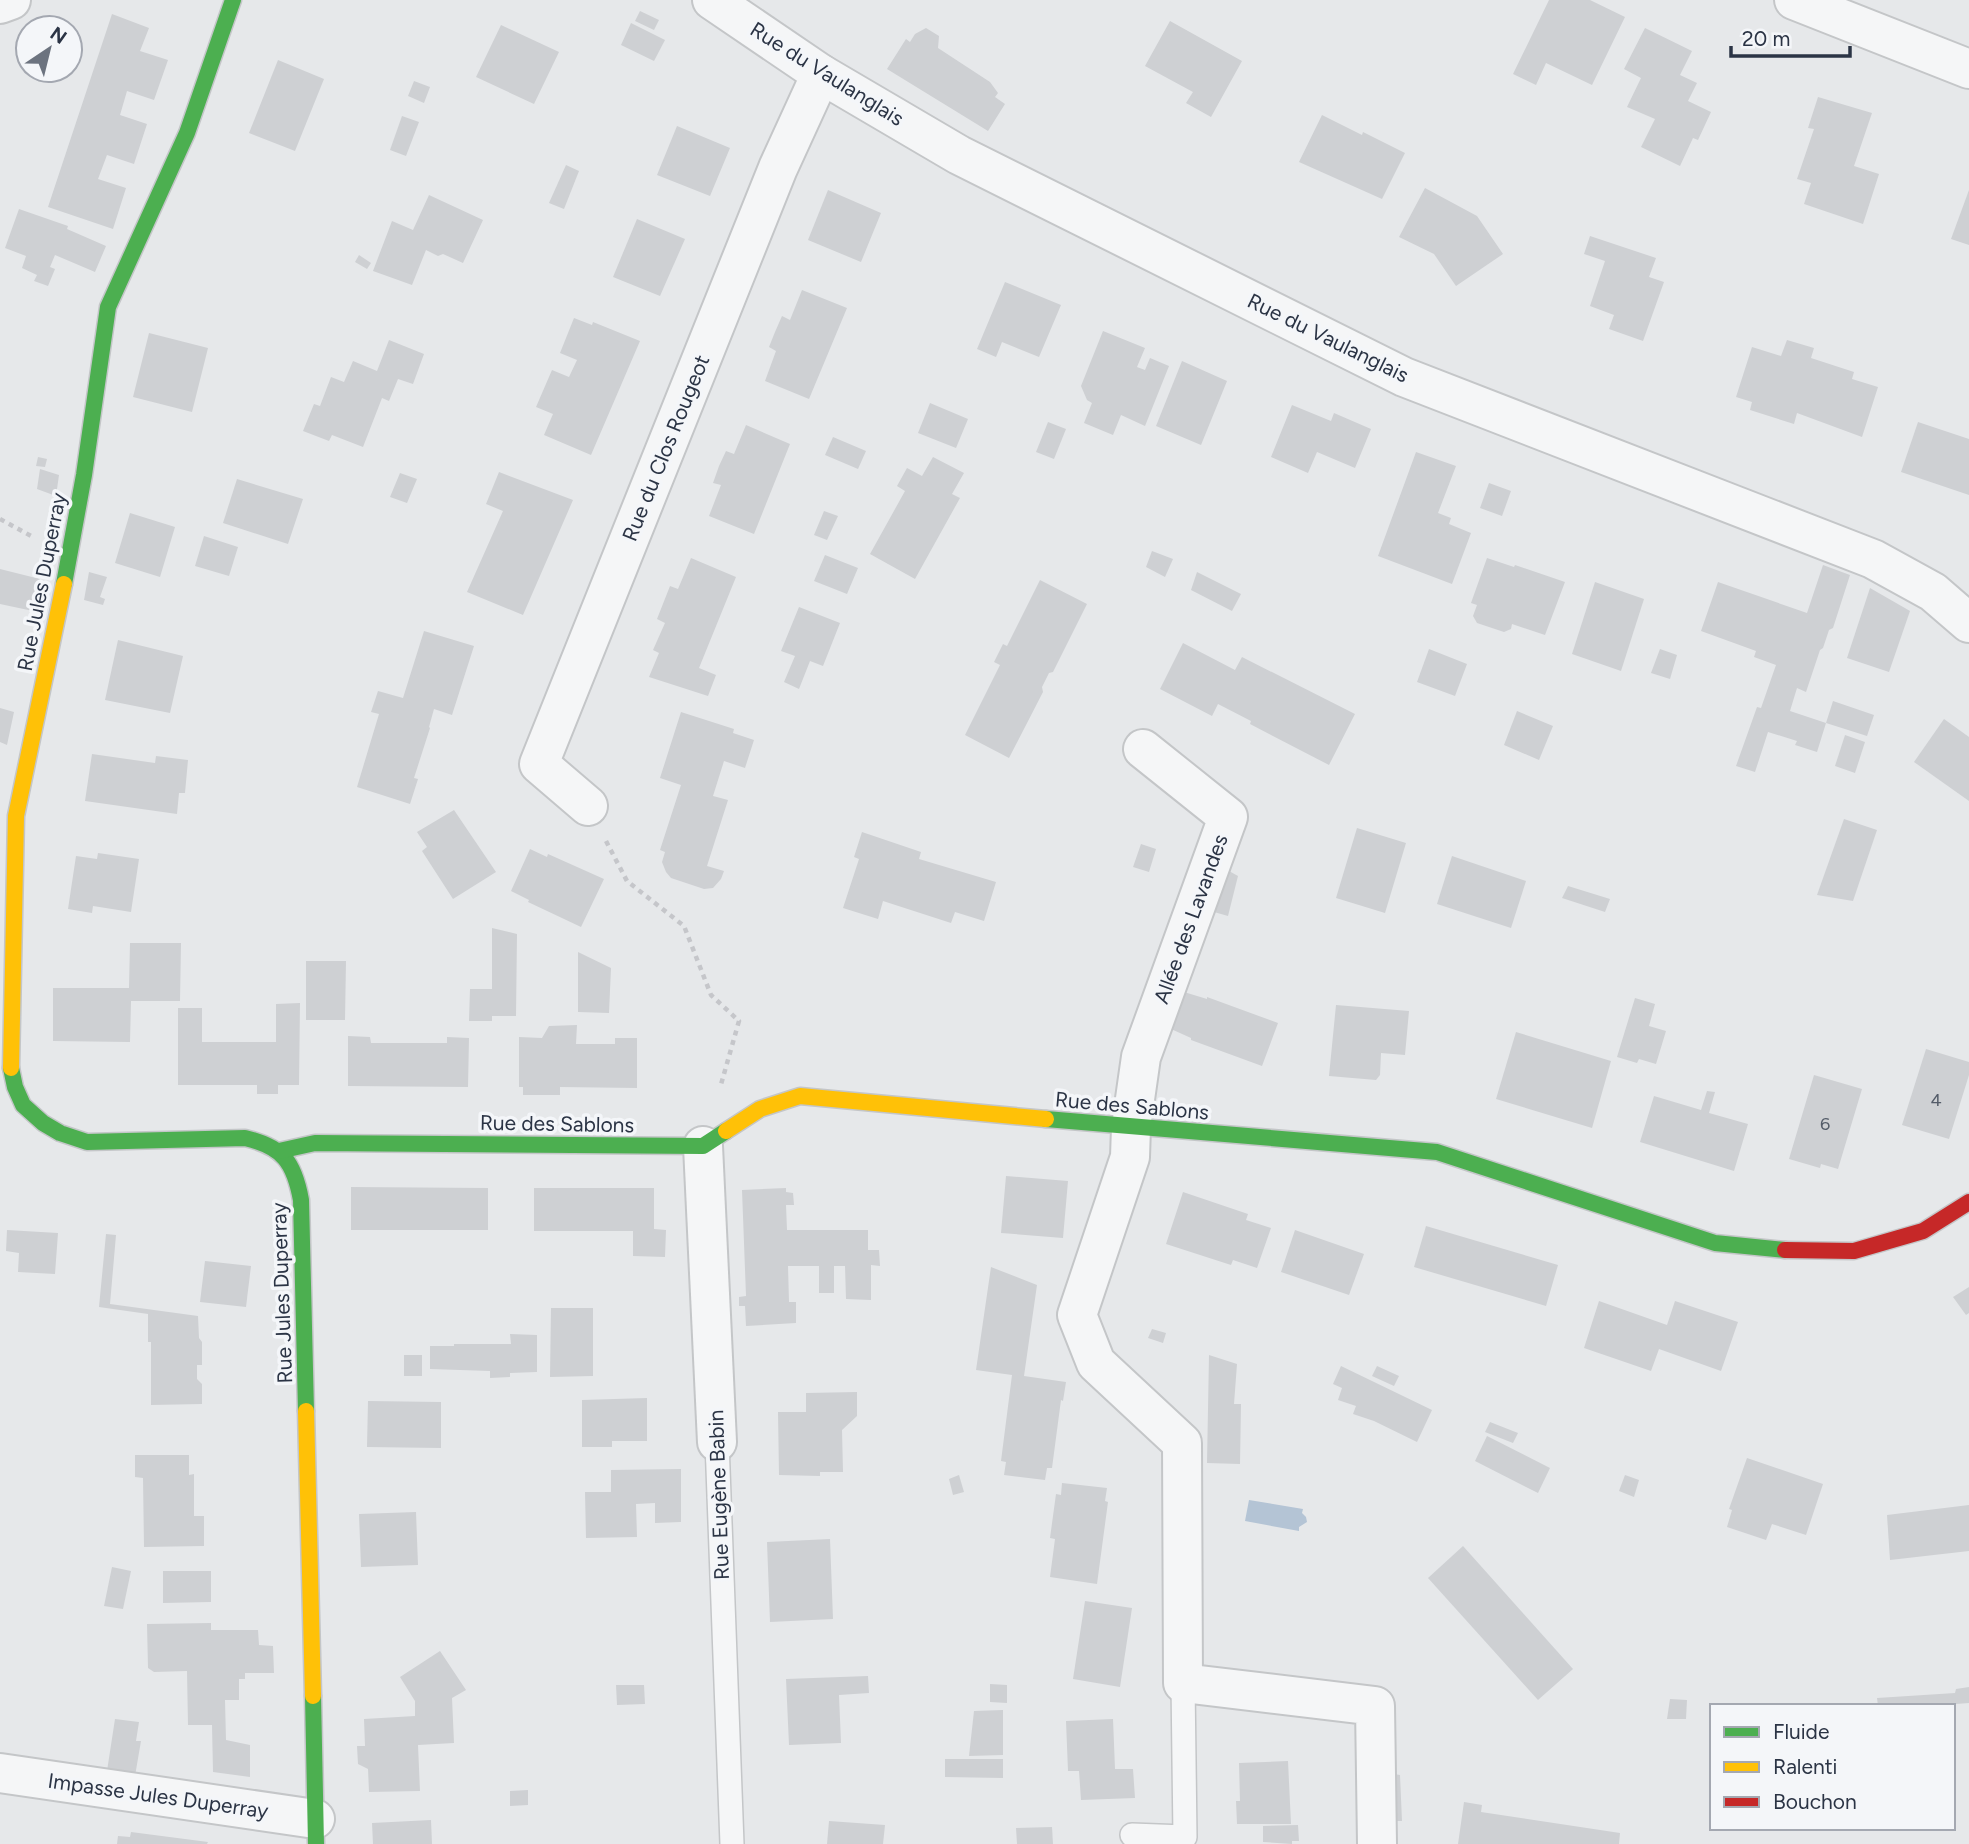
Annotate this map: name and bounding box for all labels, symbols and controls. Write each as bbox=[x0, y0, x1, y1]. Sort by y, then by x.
north arrow bbox=[14, 14, 84, 84]
scale bar bbox=[1731, 14, 1850, 58]
street label: Rue du Vaulanglais bbox=[746, 16, 909, 131]
text: N bbox=[46, 22, 71, 49]
text: 20 m bbox=[1742, 26, 1790, 51]
street label: Rue du Vaulanglais bbox=[1244, 288, 1413, 387]
street label: Rue du Clos Rougeot bbox=[617, 351, 714, 545]
street label: Rue Jules Duperray bbox=[12, 491, 71, 673]
street label: Allée des Lavandes bbox=[1148, 831, 1233, 1007]
street label: Rue des Sablons bbox=[1054, 1086, 1210, 1125]
house number: 4 bbox=[1930, 1089, 1942, 1111]
street label: Rue des Sablons bbox=[480, 1110, 634, 1137]
house number: 6 bbox=[1820, 1113, 1830, 1135]
street label: Rue Jules Duperray bbox=[266, 1202, 297, 1384]
street label: Rue Eugène Babin bbox=[703, 1409, 734, 1581]
legend bbox=[1710, 1704, 1955, 1830]
text: Fluide bbox=[1773, 1719, 1829, 1744]
text: Ralenti bbox=[1773, 1754, 1837, 1779]
street label: Impasse Jules Duperray bbox=[46, 1768, 270, 1823]
text: Bouchon bbox=[1773, 1789, 1857, 1814]

